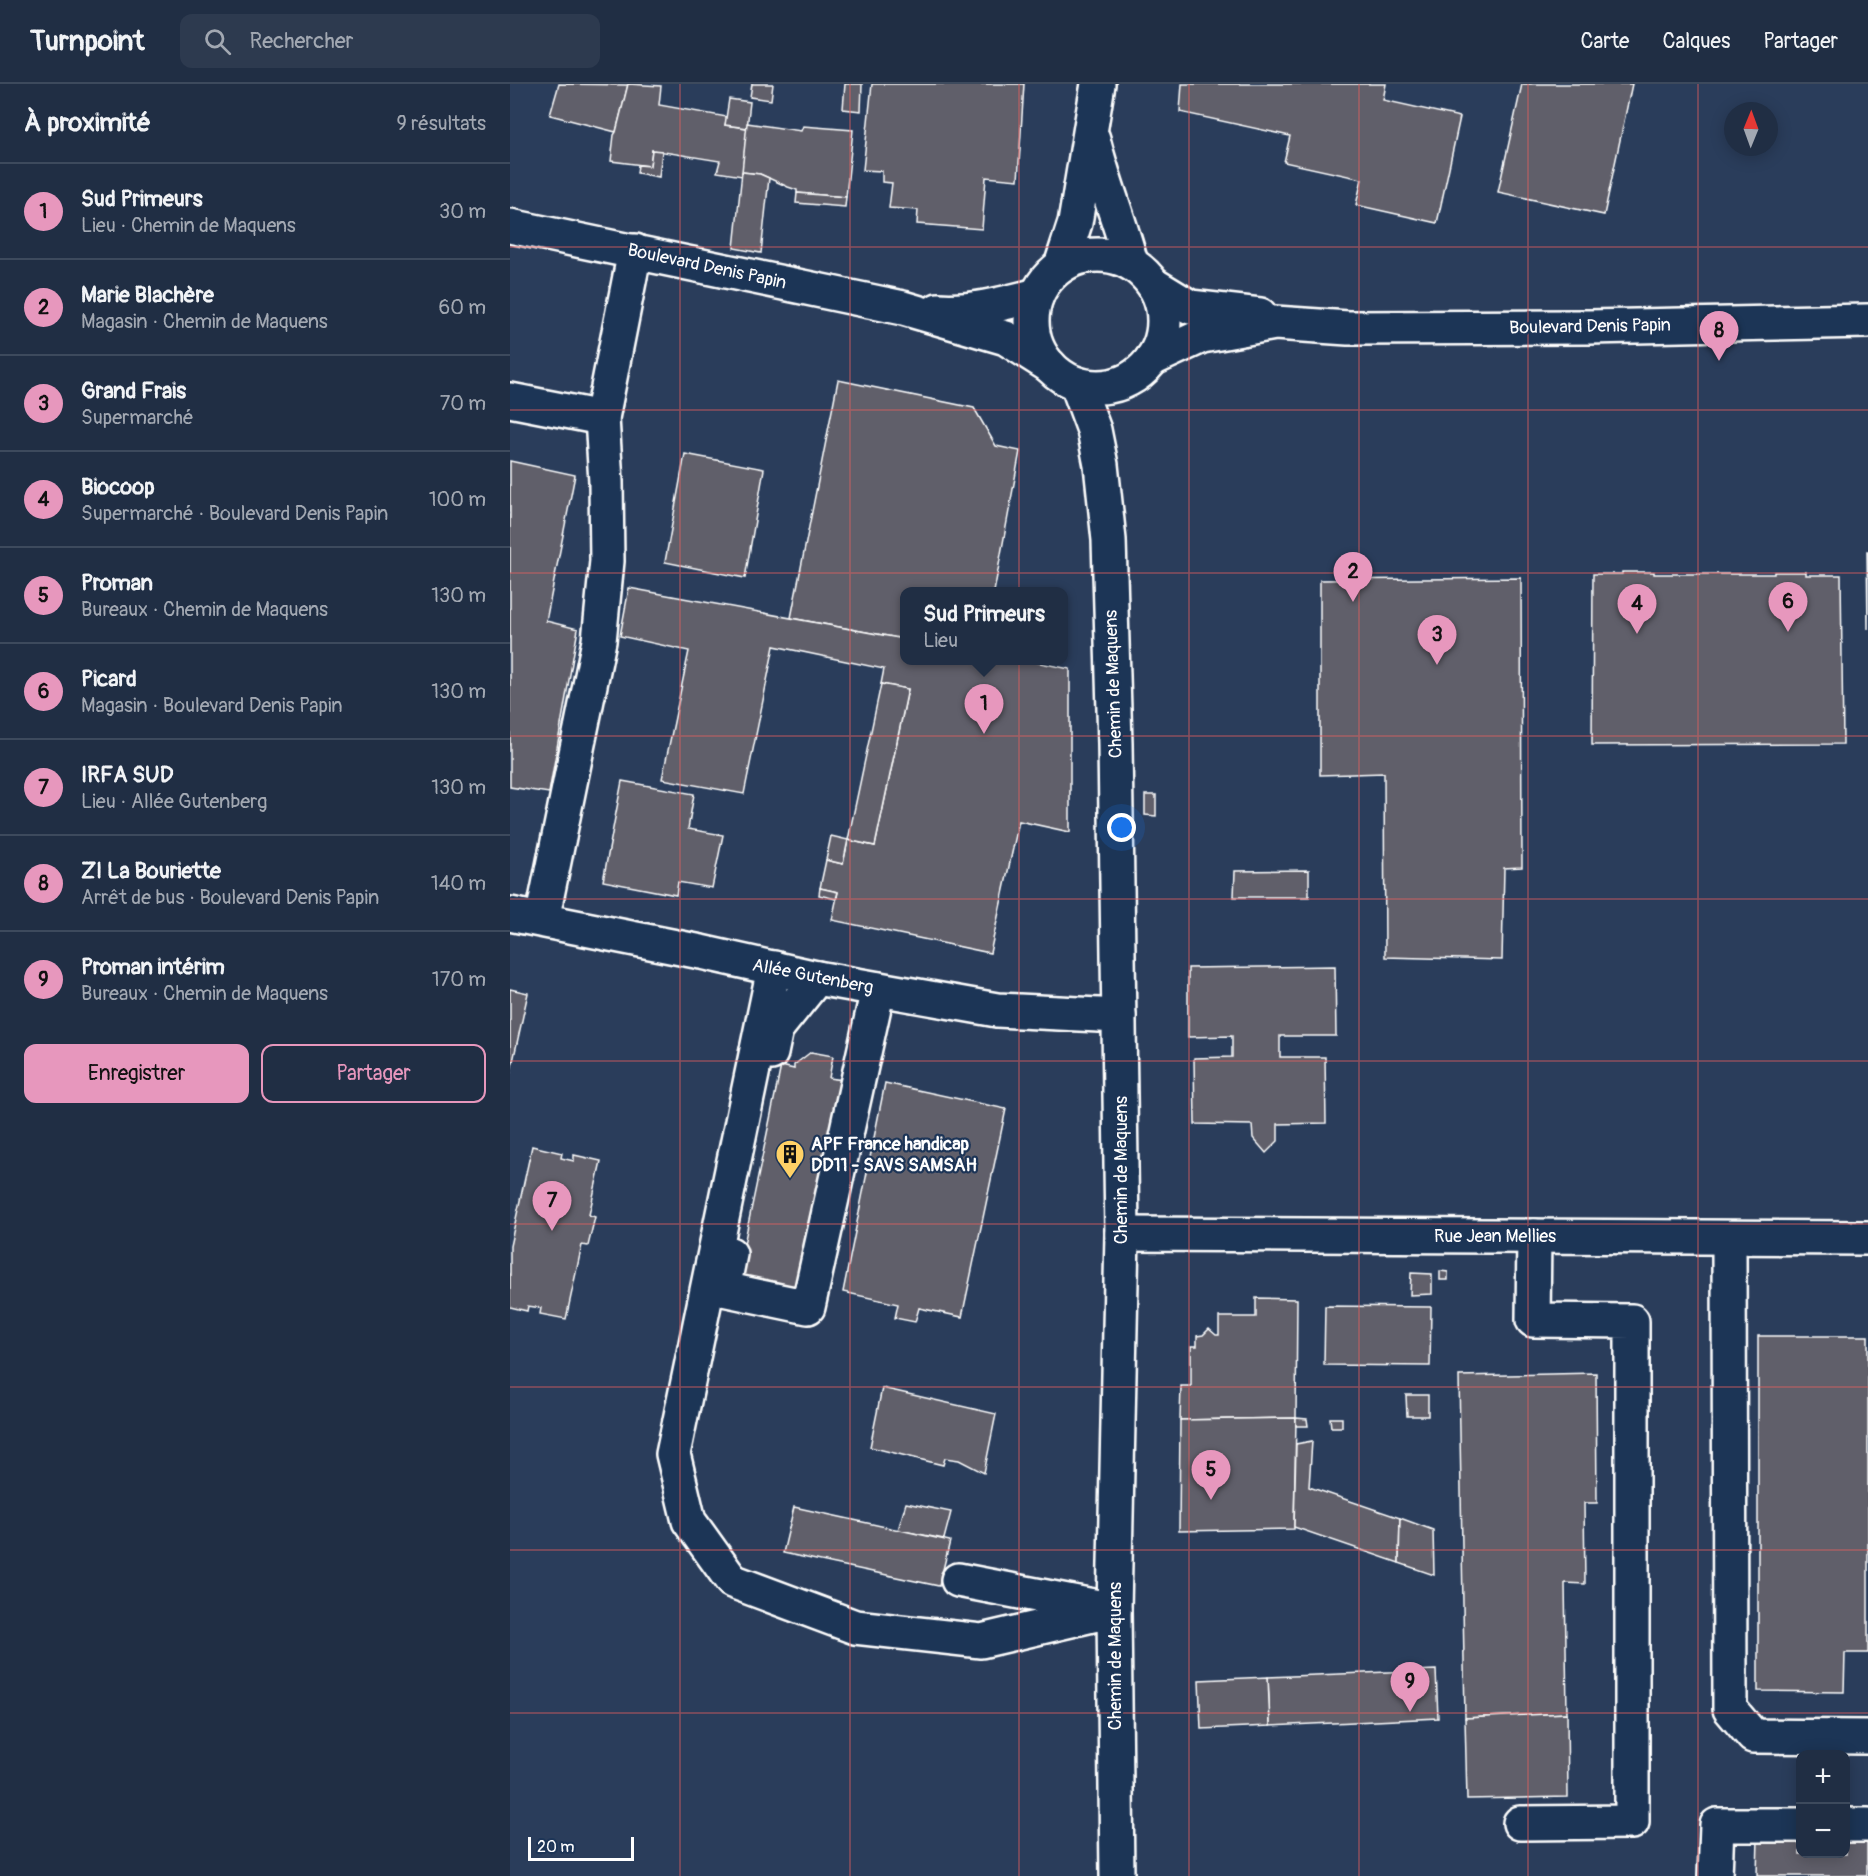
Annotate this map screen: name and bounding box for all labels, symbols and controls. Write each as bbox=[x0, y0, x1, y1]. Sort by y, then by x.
search box bbox=[180, 14, 600, 68]
text: Turnpoint bbox=[30, 24, 144, 59]
icon: search bbox=[201, 25, 234, 58]
text: Rechercher bbox=[249, 27, 353, 55]
text: Carte bbox=[1580, 28, 1629, 55]
text: Calques bbox=[1662, 28, 1730, 55]
text: Partager bbox=[1763, 28, 1838, 55]
north arrow bbox=[1724, 102, 1778, 156]
text: À proximité bbox=[24, 107, 151, 139]
text: 9 résultats bbox=[396, 111, 486, 136]
text: Sud Primeurs bbox=[81, 185, 203, 213]
text: 1 bbox=[40, 199, 47, 224]
text: 30 m bbox=[439, 199, 486, 224]
text: Lieu · Chemin de Maquens bbox=[81, 213, 296, 238]
street label: Boulevard Denis Papin bbox=[625, 238, 788, 295]
text: Marie Blachère bbox=[81, 281, 214, 309]
text: 2 bbox=[38, 295, 49, 320]
text: 60 m bbox=[439, 295, 486, 320]
text: Magasin · Chemin de Maquens bbox=[81, 309, 328, 334]
pin: 8 bbox=[1700, 312, 1738, 361]
street label: Boulevard Denis Papin bbox=[1509, 314, 1671, 339]
text: Grand Frais bbox=[81, 377, 186, 405]
text: 3 bbox=[38, 391, 49, 416]
text: 70 m bbox=[440, 391, 486, 416]
text: Supermarché bbox=[81, 405, 194, 430]
text: Biocoop bbox=[81, 473, 155, 501]
text: 4 bbox=[38, 487, 49, 512]
text: 100 m bbox=[429, 487, 486, 512]
text: Supermarché · Boulevard Denis Papin bbox=[81, 501, 388, 526]
pin: 2 bbox=[1334, 552, 1372, 602]
text: Proman bbox=[81, 569, 153, 597]
pin: 6 bbox=[1768, 582, 1808, 632]
text: 5 bbox=[38, 583, 49, 608]
text: 130 m bbox=[431, 583, 486, 608]
pin: 4 bbox=[1618, 584, 1656, 634]
popup bbox=[900, 587, 1068, 665]
text: Bureaux · Chemin de Maquens bbox=[81, 597, 328, 622]
text: Sud Primeurs bbox=[923, 600, 1045, 628]
street label: Chemin de Maquens bbox=[1099, 609, 1128, 759]
pin: 3 bbox=[1418, 616, 1456, 665]
text: Lieu bbox=[923, 628, 958, 653]
text: Picard bbox=[81, 665, 137, 693]
text: 6 bbox=[38, 679, 49, 704]
text: 130 m bbox=[431, 679, 486, 704]
pin: 1 bbox=[964, 684, 1004, 734]
text: Magasin · Boulevard Denis Papin bbox=[81, 693, 343, 718]
text: IRFA SUD bbox=[81, 761, 173, 789]
text: 7 bbox=[38, 775, 49, 800]
text: 130 m bbox=[431, 775, 486, 800]
text: Lieu · Allée Gutenberg bbox=[81, 789, 267, 814]
your location bbox=[1107, 813, 1136, 842]
text: ZI La Bouriette bbox=[81, 857, 221, 885]
text: 8 bbox=[38, 871, 49, 896]
text: 140 m bbox=[431, 871, 486, 896]
text: Arrêt de bus · Boulevard Denis Papin bbox=[81, 885, 379, 910]
text: Proman intérim bbox=[81, 953, 225, 981]
street label: Allée Gutenberg bbox=[750, 953, 875, 999]
text: 9 bbox=[38, 967, 49, 992]
text: 170 m bbox=[432, 967, 486, 992]
text: Bureaux · Chemin de Maquens bbox=[81, 981, 328, 1006]
button: Enregistrer bbox=[24, 1044, 249, 1103]
button: Partager bbox=[261, 1044, 486, 1103]
street label: Chemin de Maquens bbox=[1110, 1096, 1133, 1244]
place label: APF France handicap DD11 - SAVS SAMSAH bbox=[811, 1133, 977, 1177]
building icon: APF France handicap DD11 - SAVS SAMSAH bbox=[774, 1138, 806, 1180]
pin: 7 bbox=[532, 1182, 572, 1231]
street label: Rue Jean Mellies bbox=[1434, 1225, 1556, 1248]
pin: 5 bbox=[1192, 1450, 1230, 1500]
street label: Chemin de Maquens bbox=[1104, 1582, 1127, 1730]
pin: 9 bbox=[1390, 1662, 1430, 1712]
map controls bbox=[1796, 1750, 1850, 1858]
button: + bbox=[1796, 1750, 1850, 1804]
button: − bbox=[1796, 1804, 1850, 1858]
scale bar bbox=[528, 1834, 634, 1862]
text: 20 m bbox=[537, 1837, 575, 1857]

